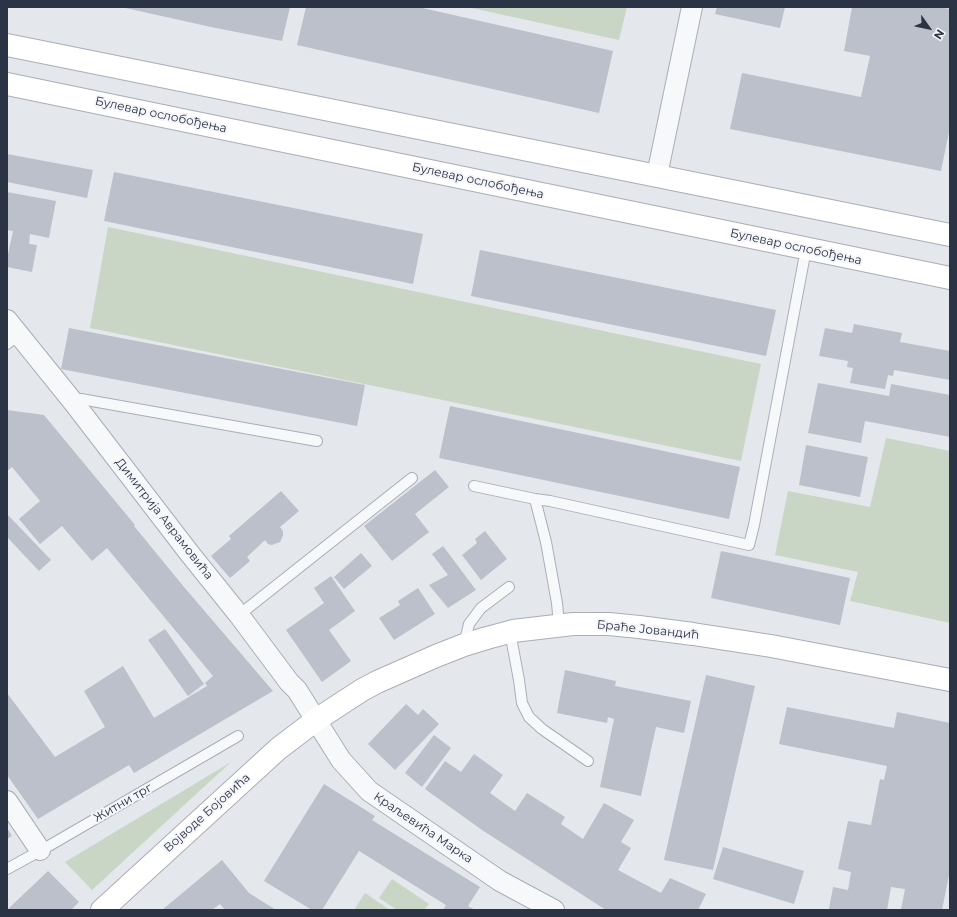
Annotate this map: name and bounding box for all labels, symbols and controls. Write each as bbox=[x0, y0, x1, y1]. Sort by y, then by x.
north arrow bbox=[909, 8, 949, 48]
text: N bbox=[931, 27, 947, 42]
street label: Булевар ослобођења bbox=[94, 94, 228, 136]
street label: Булевар ослобођења bbox=[411, 160, 545, 202]
street label: Булевар ослобођења bbox=[729, 226, 863, 268]
street label: Димитрија Аврамовића bbox=[112, 455, 216, 583]
street label: Браће Јовандић bbox=[596, 617, 700, 643]
street label: Војводе Бојовића bbox=[161, 771, 253, 855]
street label: Житни трг bbox=[91, 781, 155, 825]
street label: Краљевића Марка bbox=[371, 790, 475, 866]

